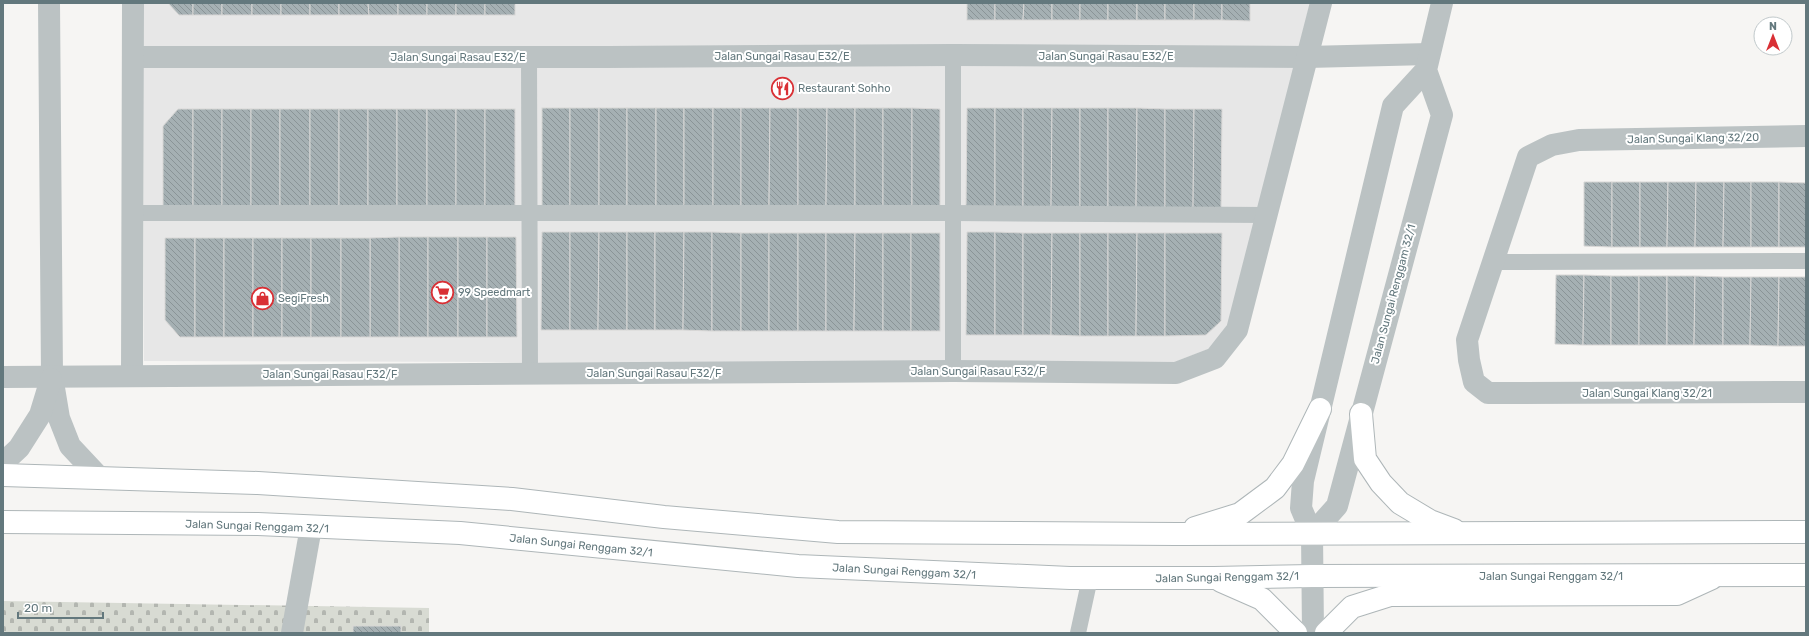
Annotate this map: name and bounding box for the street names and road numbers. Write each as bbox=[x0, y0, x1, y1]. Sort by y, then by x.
street label: Jalan Sungai Rasau E32/E bbox=[714, 50, 850, 63]
street label: Jalan Sungai Rasau E32/E bbox=[1038, 50, 1174, 63]
street label: Jalan Sungai Rasau E32/E bbox=[390, 51, 526, 64]
street label: Jalan Sungai Klang 32/20 bbox=[1627, 131, 1759, 146]
street label: Jalan Sungai Renggam 32/1 bbox=[1369, 223, 1418, 365]
street label: Jalan Sungai Rasau F32/F bbox=[910, 365, 1046, 378]
street label: Jalan Sungai Rasau F32/F bbox=[586, 367, 722, 380]
street label: Jalan Sungai Rasau F32/F bbox=[262, 368, 398, 381]
street label: Jalan Sungai Klang 32/21 bbox=[1582, 387, 1712, 400]
street label: Jalan Sungai Renggam 32/1 bbox=[185, 517, 329, 536]
street label: Jalan Sungai Renggam 32/1 bbox=[509, 532, 653, 559]
street label: Jalan Sungai Renggam 32/1 bbox=[832, 561, 976, 582]
street label: Jalan Sungai Renggam 32/1 bbox=[1155, 570, 1299, 585]
street label: Jalan Sungai Renggam 32/1 bbox=[1479, 570, 1623, 583]

